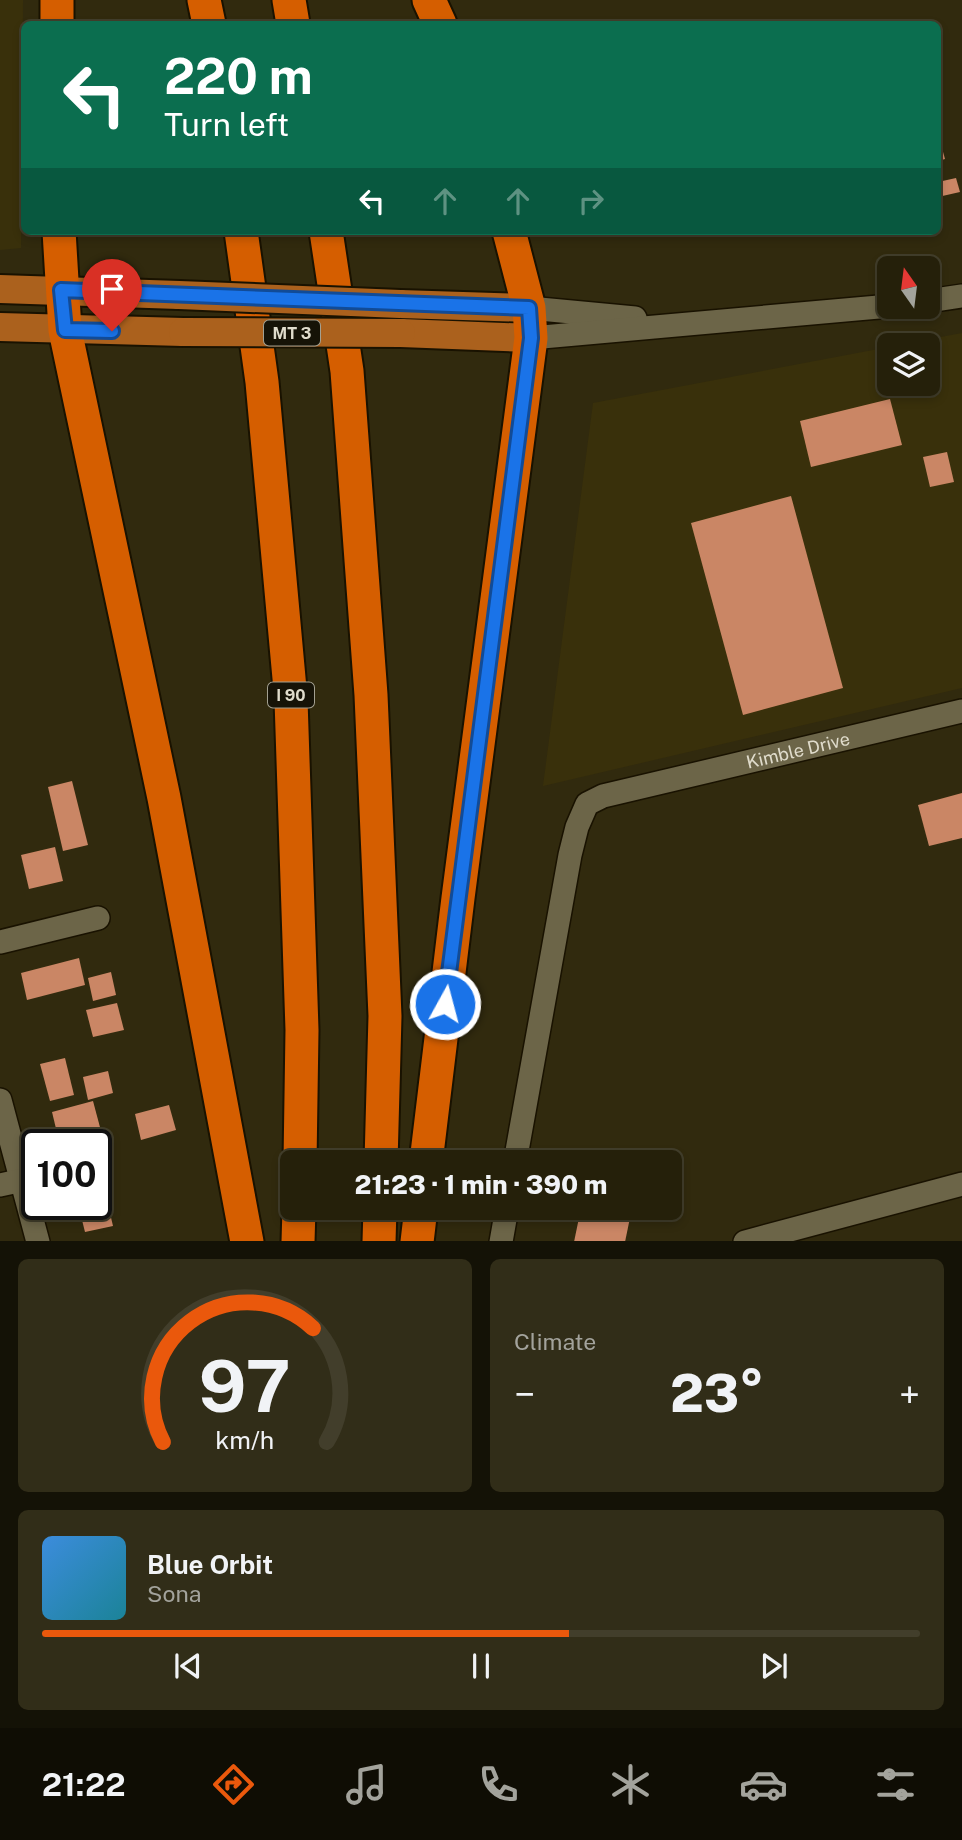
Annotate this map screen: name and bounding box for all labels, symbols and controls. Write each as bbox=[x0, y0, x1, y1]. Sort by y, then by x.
text: 220 m bbox=[164, 47, 313, 105]
icon: left bbox=[49, 49, 140, 140]
text: Turn left bbox=[164, 106, 289, 143]
icon: left bbox=[353, 182, 391, 220]
icon: ahead bbox=[426, 182, 464, 220]
icon: ahead bbox=[499, 182, 537, 220]
icon: right bbox=[572, 182, 610, 220]
north arrow bbox=[877, 256, 940, 318]
map controls bbox=[877, 256, 940, 396]
pin bbox=[82, 259, 142, 331]
icon: arrive bbox=[93, 270, 131, 308]
road number: MT 3 bbox=[264, 320, 320, 346]
button: layers bbox=[877, 333, 940, 396]
road number: I 90 bbox=[268, 682, 314, 708]
street label: Kimble Drive bbox=[744, 727, 852, 772]
position arrow bbox=[408, 967, 482, 1041]
speed limit sign: 100 bbox=[21, 1129, 112, 1220]
text: 21:23 · 1 min · 390 m bbox=[355, 1169, 607, 1200]
text: Climate bbox=[514, 1328, 596, 1355]
text: 97 bbox=[199, 1343, 291, 1428]
text: 23° bbox=[670, 1363, 764, 1424]
text: − bbox=[514, 1372, 535, 1417]
text: + bbox=[899, 1372, 920, 1417]
text: km/h bbox=[216, 1424, 274, 1454]
text: Blue Orbit bbox=[147, 1549, 273, 1580]
text: Sona bbox=[147, 1580, 201, 1607]
icon: previous bbox=[169, 1647, 207, 1685]
icon: pause bbox=[462, 1647, 500, 1685]
icon: next bbox=[755, 1647, 793, 1685]
icon: directions bbox=[209, 1760, 258, 1809]
icon: music bbox=[342, 1760, 391, 1809]
icon: phone bbox=[474, 1760, 523, 1809]
icon: climate bbox=[606, 1760, 655, 1809]
icon: car bbox=[739, 1760, 788, 1809]
icon: filters bbox=[871, 1760, 920, 1809]
text: 21:22 bbox=[42, 1766, 126, 1803]

